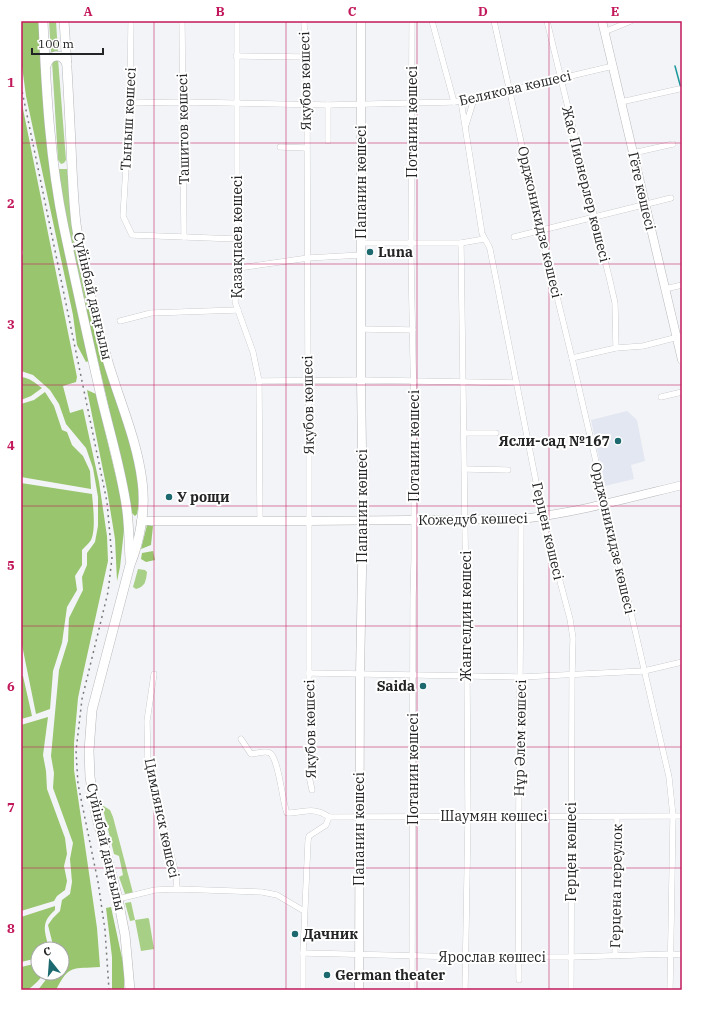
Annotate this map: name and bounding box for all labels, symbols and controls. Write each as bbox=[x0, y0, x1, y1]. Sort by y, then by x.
text: A bbox=[83, 3, 93, 20]
text: B bbox=[215, 3, 225, 20]
text: C bbox=[348, 3, 357, 20]
text: D bbox=[478, 3, 488, 20]
text: E bbox=[611, 3, 619, 20]
scale bar bbox=[32, 30, 103, 56]
street label: Якубов көшесі bbox=[295, 31, 315, 131]
text: 100 m bbox=[38, 36, 74, 51]
street label: Потанин көшесі bbox=[403, 66, 421, 178]
street label: Белякова көшесі bbox=[457, 66, 573, 110]
street label: Тыныш көшесі bbox=[116, 67, 140, 171]
street label: Ташитов көшесі bbox=[173, 73, 193, 185]
text: 1 bbox=[7, 74, 15, 91]
street label: Жас Пионерлер көшесі bbox=[558, 104, 614, 264]
street label: Папанин көшесі bbox=[352, 125, 370, 239]
street label: Орджоникидзе көшесі bbox=[514, 144, 566, 300]
street label: Гёте көшесі bbox=[624, 150, 660, 232]
street label: Қазақпаев көшесі bbox=[228, 175, 246, 299]
text: 2 bbox=[7, 195, 15, 212]
street label: Сүйінбай даңғылы bbox=[70, 230, 116, 362]
place label: Luna bbox=[378, 243, 413, 261]
marker: Luna bbox=[365, 247, 375, 257]
text: 3 bbox=[7, 316, 15, 333]
street label: Якубов көшесі bbox=[298, 355, 318, 455]
street label: Потанин көшесі bbox=[405, 390, 423, 502]
place label: Ясли-сад №167 bbox=[499, 432, 610, 450]
marker: Ясли-сад №167 bbox=[613, 436, 623, 446]
text: 4 bbox=[7, 437, 15, 454]
street label: Папанин көшесі bbox=[353, 449, 371, 563]
street label: Орджоникидзе көшесі bbox=[587, 460, 639, 616]
street label: Герцен көшесі bbox=[528, 480, 568, 582]
place label: У рощи bbox=[177, 488, 230, 506]
marker: У рощи bbox=[164, 492, 174, 502]
street label: Кожедуб көшесі bbox=[418, 509, 528, 529]
street label: Жангелдин көшесі bbox=[457, 551, 475, 681]
text: 5 bbox=[7, 557, 15, 574]
place label: Saida bbox=[377, 677, 415, 695]
text: 6 bbox=[7, 678, 15, 695]
street label: Якубов көшесі bbox=[300, 679, 320, 779]
street label: Нұр Әлем көшесі bbox=[510, 679, 530, 797]
marker: Saida bbox=[418, 681, 428, 691]
street label: Потанин көшесі bbox=[404, 713, 422, 825]
street label: Цимлянск көшесі bbox=[140, 756, 184, 880]
street label: Папанин көшесі bbox=[350, 772, 368, 886]
street label: Сүйінбай даңғылы bbox=[83, 781, 129, 913]
text: 7 bbox=[7, 799, 15, 816]
street label: Герцен көшесі bbox=[562, 802, 580, 902]
street label: Шаумян көшесі bbox=[440, 807, 548, 825]
street label: Герцена переулок bbox=[606, 824, 626, 948]
text: 8 bbox=[7, 920, 15, 937]
place label: Дачник bbox=[303, 925, 358, 943]
marker: Дачник bbox=[290, 929, 300, 939]
north arrow bbox=[30, 941, 70, 981]
text: С bbox=[42, 944, 53, 959]
street label: Ярослав көшесі bbox=[438, 948, 546, 966]
place label: German theater bbox=[335, 966, 445, 984]
marker: German theater bbox=[322, 970, 332, 980]

